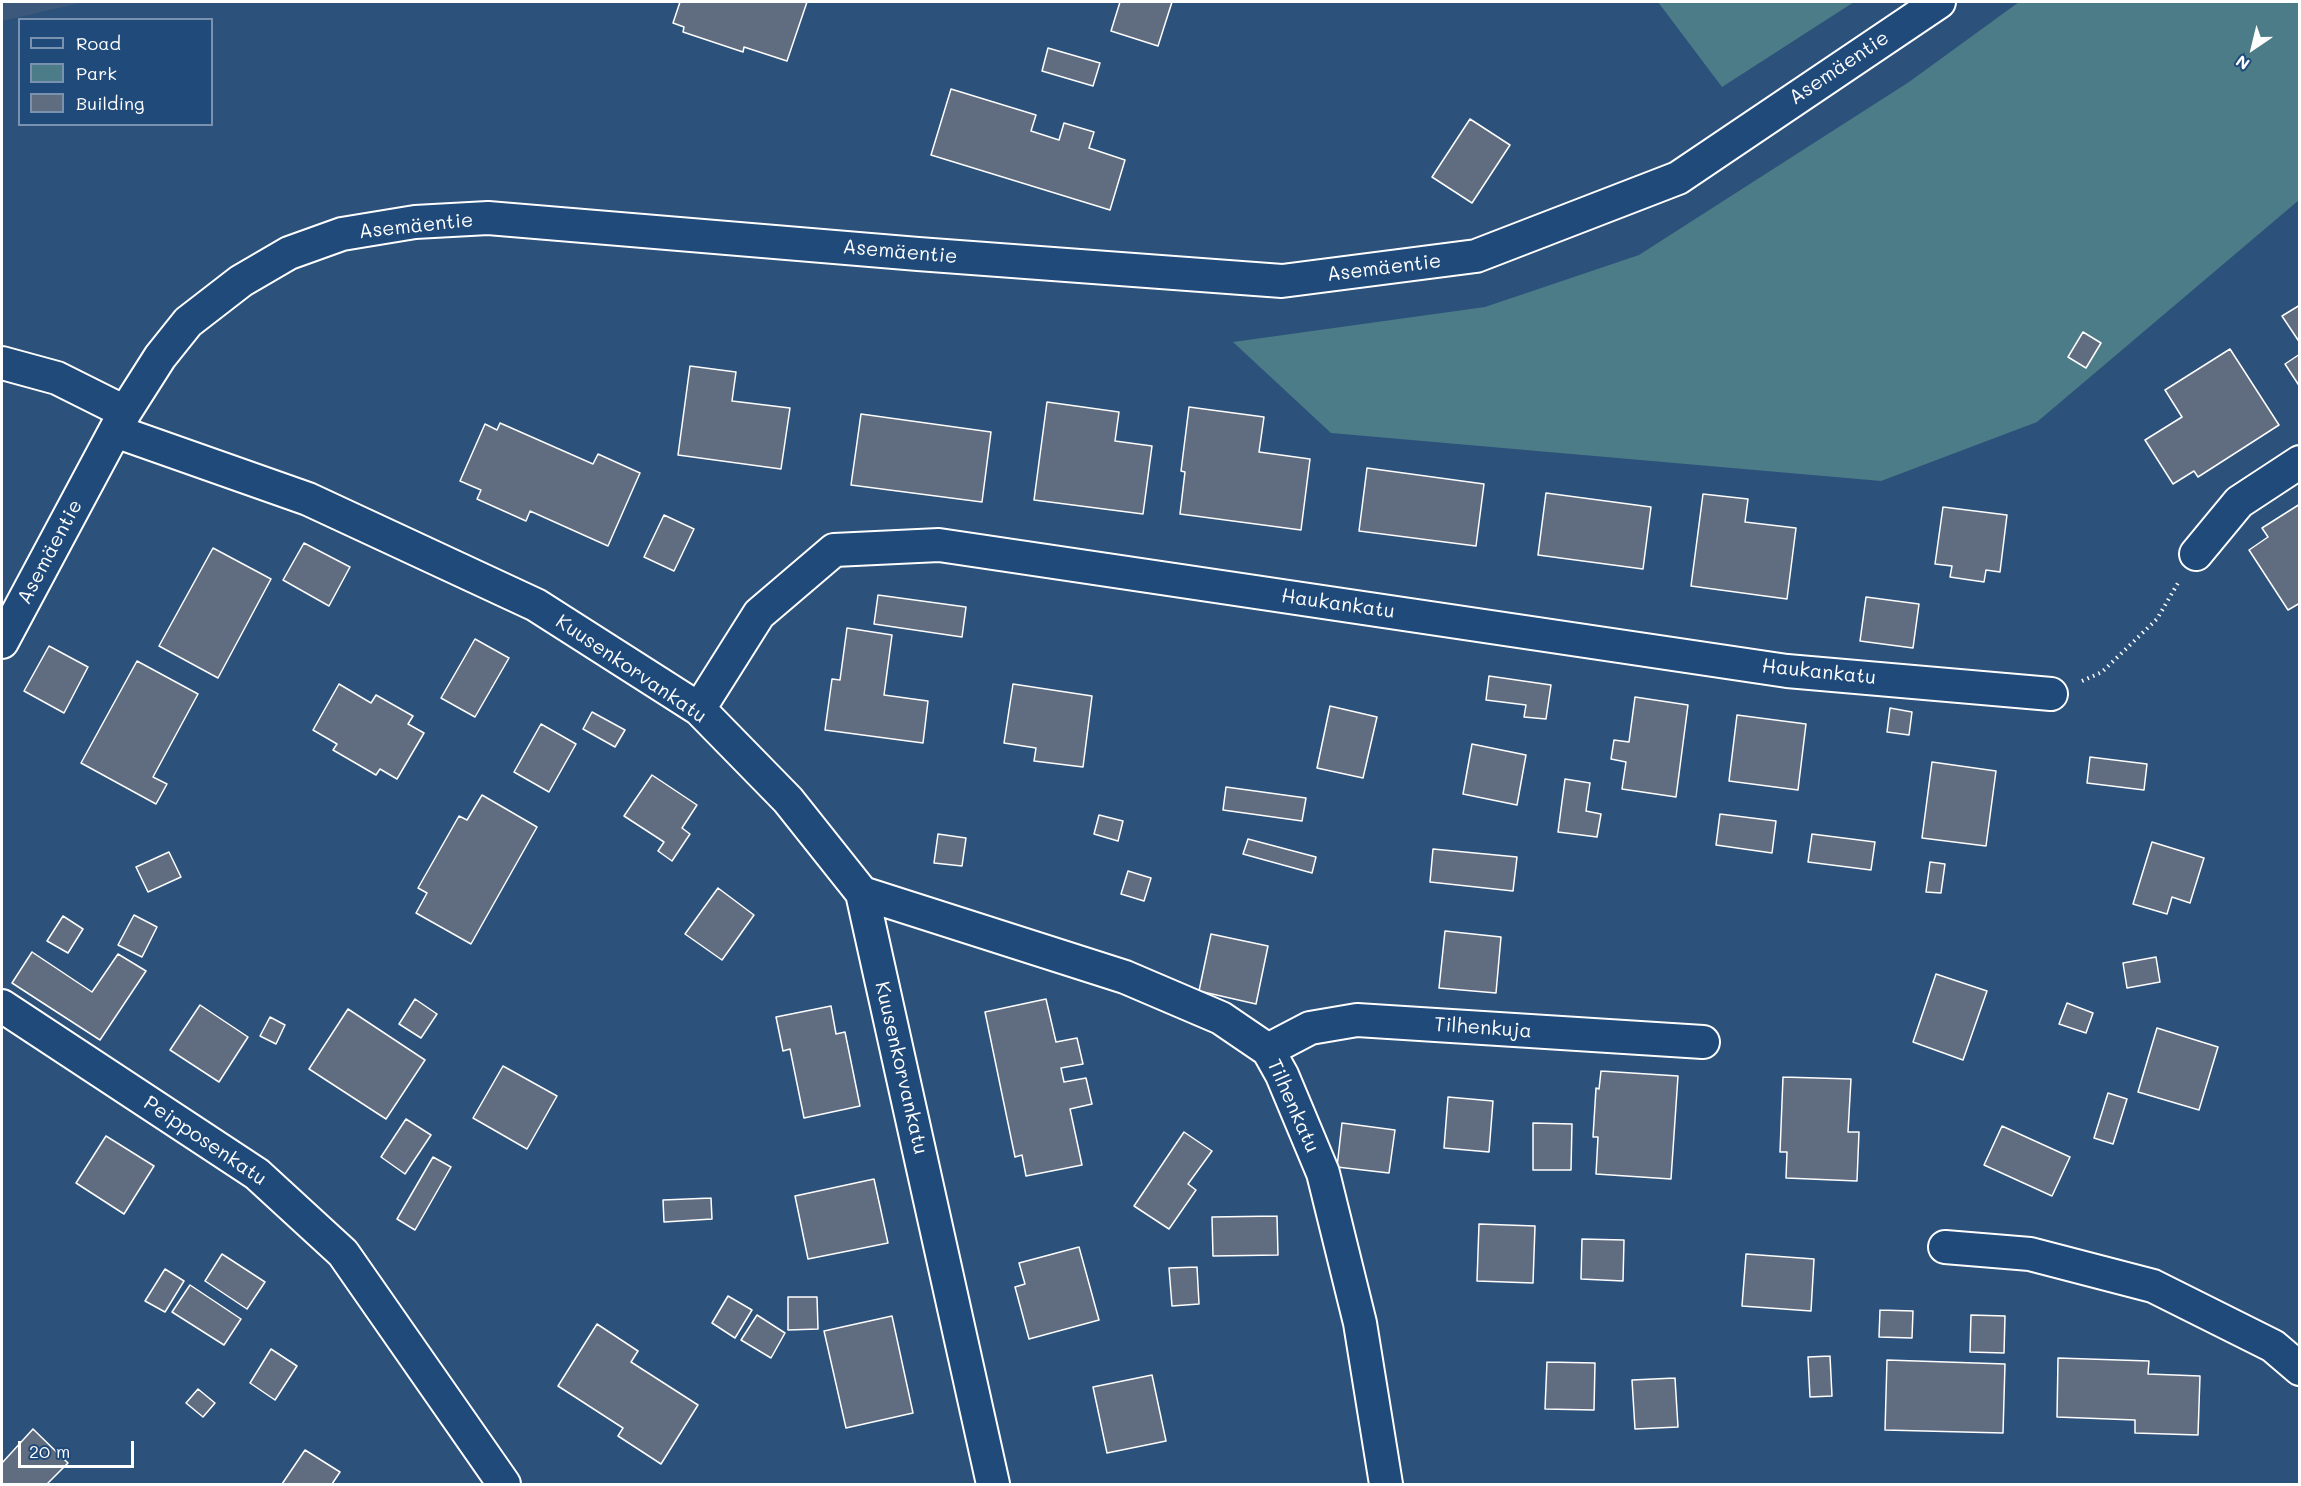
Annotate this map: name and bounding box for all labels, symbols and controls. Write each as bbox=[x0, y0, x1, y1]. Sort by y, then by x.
legend bbox=[18, 18, 213, 126]
north arrow bbox=[2223, 18, 2283, 78]
street label: Asemäentie bbox=[1785, 26, 1893, 110]
text: Road bbox=[76, 31, 121, 55]
text: N bbox=[2231, 51, 2253, 75]
text: Park bbox=[76, 61, 117, 85]
text: Building bbox=[76, 91, 144, 115]
street label: Asemäentie bbox=[358, 208, 474, 244]
street label: Asemäentie bbox=[842, 235, 958, 269]
street label: Asemäentie bbox=[1325, 249, 1443, 287]
street label: Asemäentie bbox=[12, 496, 88, 608]
street label: Haukankatu bbox=[1280, 584, 1396, 624]
street label: Kuusenkorvankatu bbox=[551, 610, 711, 728]
street label: Haukankatu bbox=[1761, 654, 1877, 690]
street label: Kuusenkorvankatu bbox=[869, 979, 933, 1157]
street label: Tilhenkuja bbox=[1433, 1013, 1533, 1043]
street label: Tilhenkatu bbox=[1262, 1056, 1324, 1156]
street label: Peipposenkatu bbox=[139, 1091, 271, 1191]
scale bar bbox=[21, 1429, 136, 1467]
text: 20 m bbox=[29, 1439, 70, 1463]

